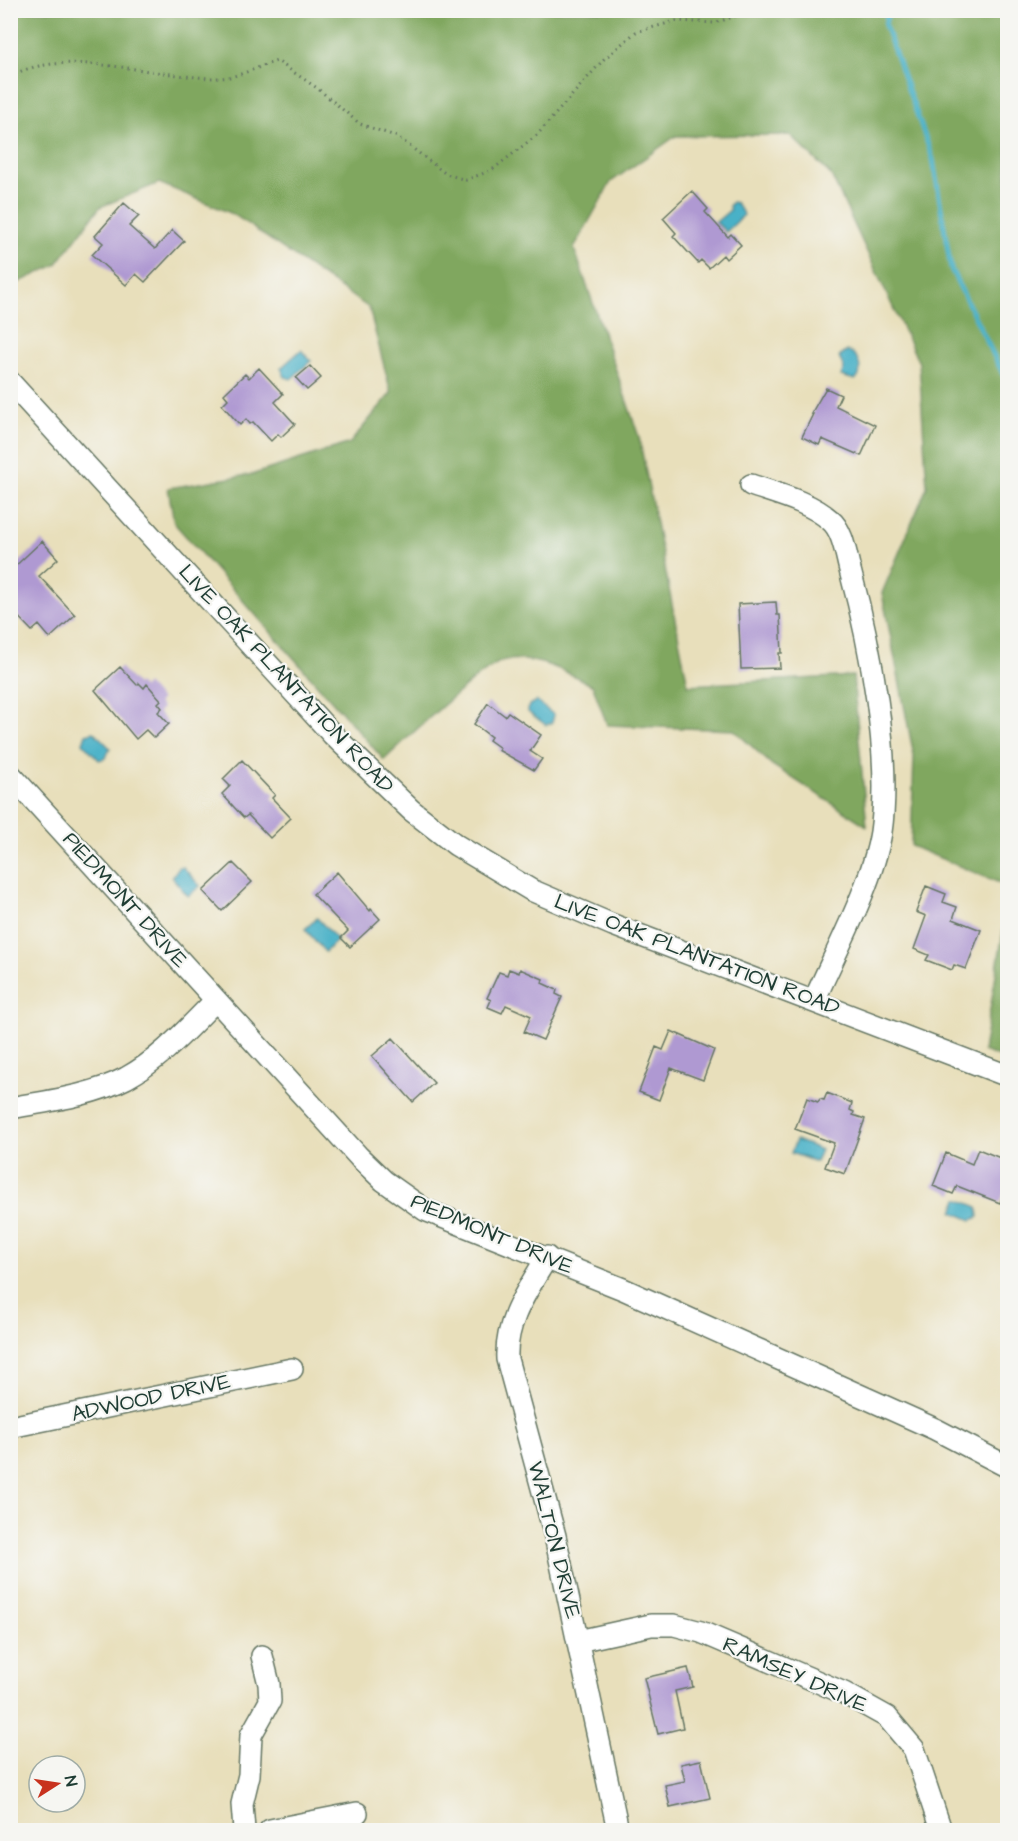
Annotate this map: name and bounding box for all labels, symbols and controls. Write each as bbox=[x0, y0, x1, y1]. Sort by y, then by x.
street label: LIVE OAK PLANTATION ROAD bbox=[171, 558, 401, 800]
street label: PIEDMONT DRIVE bbox=[55, 825, 195, 975]
street label: LIVE OAK PLANTATION ROAD bbox=[550, 886, 844, 1024]
street label: PIEDMONT DRIVE bbox=[406, 1186, 578, 1282]
street label: ADWOOD DRIVE bbox=[69, 1366, 233, 1430]
street label: WALTON DRIVE bbox=[519, 1458, 589, 1622]
street label: RAMSEY DRIVE bbox=[718, 1629, 872, 1721]
north arrow bbox=[27, 1754, 87, 1814]
text: N bbox=[59, 1774, 82, 1788]

